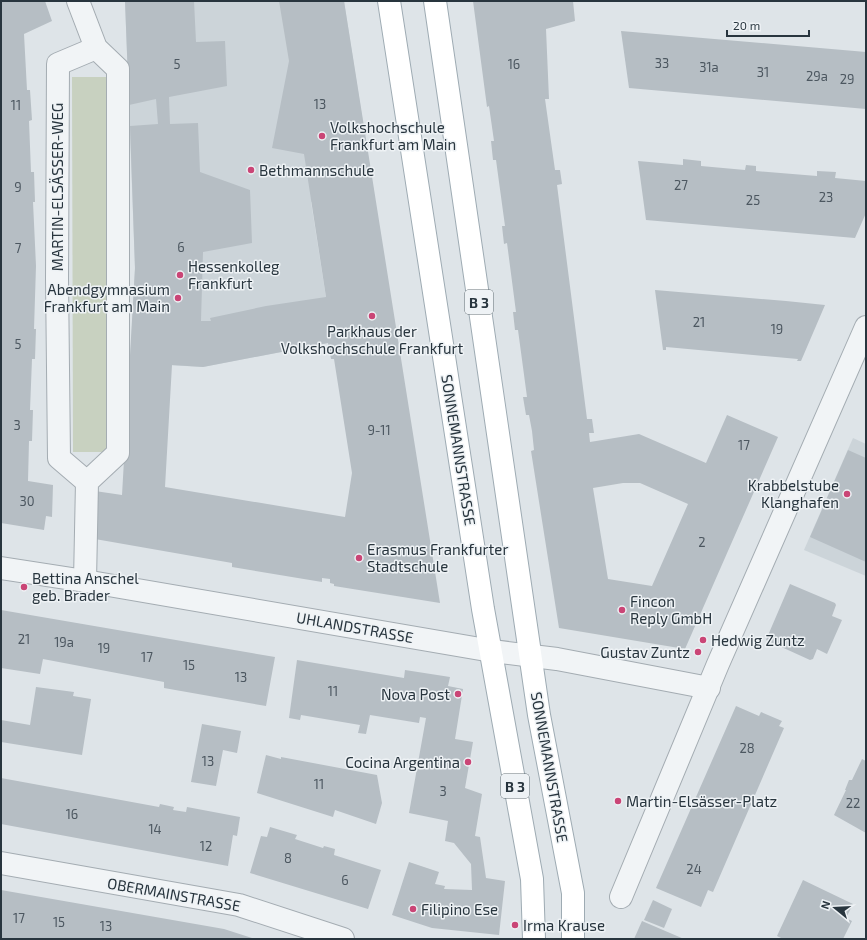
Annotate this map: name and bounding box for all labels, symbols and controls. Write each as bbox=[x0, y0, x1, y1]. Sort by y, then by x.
scale bar bbox=[727, 12, 809, 38]
text: 20 m bbox=[733, 18, 760, 32]
house number: 33 bbox=[655, 55, 669, 71]
house number: 5 bbox=[174, 56, 181, 72]
house number: 16 bbox=[508, 56, 520, 72]
house number: 31a bbox=[699, 59, 719, 75]
house number: 31 bbox=[757, 64, 769, 80]
house number: 29a bbox=[806, 68, 828, 84]
house number: 29 bbox=[840, 71, 854, 87]
house number: 13 bbox=[314, 96, 326, 112]
house number: 11 bbox=[11, 97, 21, 113]
street label: MARTIN-ELSÄSSER-WEG bbox=[48, 103, 66, 271]
place label: Volkshochschule Frankfurt am Main bbox=[330, 118, 456, 153]
marker: Volkshochschule Frankfurt am Main bbox=[317, 131, 327, 141]
place label: Bethmannschule bbox=[259, 161, 374, 179]
marker: Bethmannschule bbox=[246, 165, 256, 175]
house number: 27 bbox=[674, 177, 688, 193]
house number: 9 bbox=[14, 179, 22, 195]
house number: 23 bbox=[819, 189, 833, 205]
house number: 25 bbox=[746, 192, 760, 208]
house number: 6 bbox=[177, 239, 185, 255]
house number: 7 bbox=[15, 240, 22, 256]
place label: Hessenkolleg Frankfurt bbox=[188, 257, 280, 292]
marker: Hessenkolleg Frankfurt bbox=[175, 270, 185, 280]
place label: Abendgymnasium Frankfurt am Main bbox=[44, 280, 170, 315]
road number: B 3 bbox=[465, 290, 493, 314]
marker: Abendgymnasium Frankfurt am Main bbox=[173, 293, 183, 303]
marker: Parkhaus der Volkshochschule Frankfurt bbox=[367, 311, 377, 321]
house number: 21 bbox=[693, 314, 705, 330]
house number: 19 bbox=[771, 321, 783, 337]
place label: Parkhaus der Volkshochschule Frankfurt bbox=[281, 322, 464, 357]
house number: 5 bbox=[15, 336, 22, 352]
street label: SONNEMANNSTRASSE bbox=[438, 373, 480, 527]
house number: 3 bbox=[13, 417, 21, 433]
house number: 9-11 bbox=[367, 422, 391, 438]
house number: 17 bbox=[738, 437, 750, 453]
place label: Krabbelstube Klanghafen bbox=[748, 476, 839, 511]
marker: Krabbelstube Klanghafen bbox=[842, 489, 852, 499]
house number: 30 bbox=[19, 493, 35, 509]
house number: 2 bbox=[698, 534, 706, 550]
place label: Erasmus Frankfurter Stadtschule bbox=[367, 540, 508, 575]
marker: Erasmus Frankfurter Stadtschule bbox=[354, 553, 364, 563]
place label: Bettina Anschel geb. Brader bbox=[32, 569, 139, 604]
marker: Bettina Anschel geb. Brader bbox=[19, 582, 29, 592]
place label: Fincon Reply GmbH bbox=[630, 592, 712, 627]
marker: Fincon Reply GmbH bbox=[617, 605, 627, 615]
street label: UHLANDSTRASSE bbox=[295, 608, 415, 646]
house number: 21 bbox=[18, 631, 30, 647]
place label: Hedwig Zuntz bbox=[711, 631, 805, 649]
house number: 19a bbox=[54, 634, 74, 650]
marker: Hedwig Zuntz bbox=[698, 635, 708, 645]
house number: 19 bbox=[98, 640, 110, 656]
place label: Gustav Zuntz bbox=[600, 643, 690, 661]
marker: Gustav Zuntz bbox=[693, 647, 703, 657]
house number: 17 bbox=[141, 649, 153, 665]
house number: 15 bbox=[183, 657, 195, 673]
house number: 13 bbox=[235, 669, 247, 685]
house number: 11 bbox=[328, 683, 338, 699]
place label: Nova Post bbox=[381, 685, 450, 703]
marker: Nova Post bbox=[453, 689, 463, 699]
street label: SONNEMANNSTRASSE bbox=[528, 690, 572, 844]
house number: 28 bbox=[739, 740, 755, 756]
house number: 13 bbox=[202, 753, 214, 769]
place label: Cocina Argentina bbox=[345, 753, 460, 771]
marker: Cocina Argentina bbox=[463, 757, 473, 767]
road number: B 3 bbox=[501, 774, 529, 798]
house number: 11 bbox=[314, 776, 324, 792]
house number: 3 bbox=[439, 783, 447, 799]
place label: Martin-Elsässer-Platz bbox=[626, 792, 777, 810]
house number: 22 bbox=[846, 795, 860, 811]
marker: Martin-Elsässer-Platz bbox=[613, 796, 623, 806]
house number: 16 bbox=[66, 806, 78, 822]
house number: 14 bbox=[148, 821, 162, 837]
house number: 12 bbox=[200, 838, 212, 854]
house number: 8 bbox=[284, 850, 292, 866]
house number: 24 bbox=[686, 861, 702, 877]
house number: 6 bbox=[341, 872, 349, 888]
street label: OBERMAINSTRASSE bbox=[106, 873, 242, 915]
north arrow bbox=[815, 888, 855, 928]
text: N bbox=[818, 899, 832, 911]
place label: Filipino Ese bbox=[421, 900, 498, 918]
marker: Filipino Ese bbox=[408, 904, 418, 914]
house number: 17 bbox=[13, 910, 25, 926]
house number: 15 bbox=[53, 914, 65, 930]
place label: Irma Krause bbox=[523, 916, 605, 934]
house number: 13 bbox=[100, 918, 112, 934]
marker: Irma Krause bbox=[510, 920, 520, 930]

